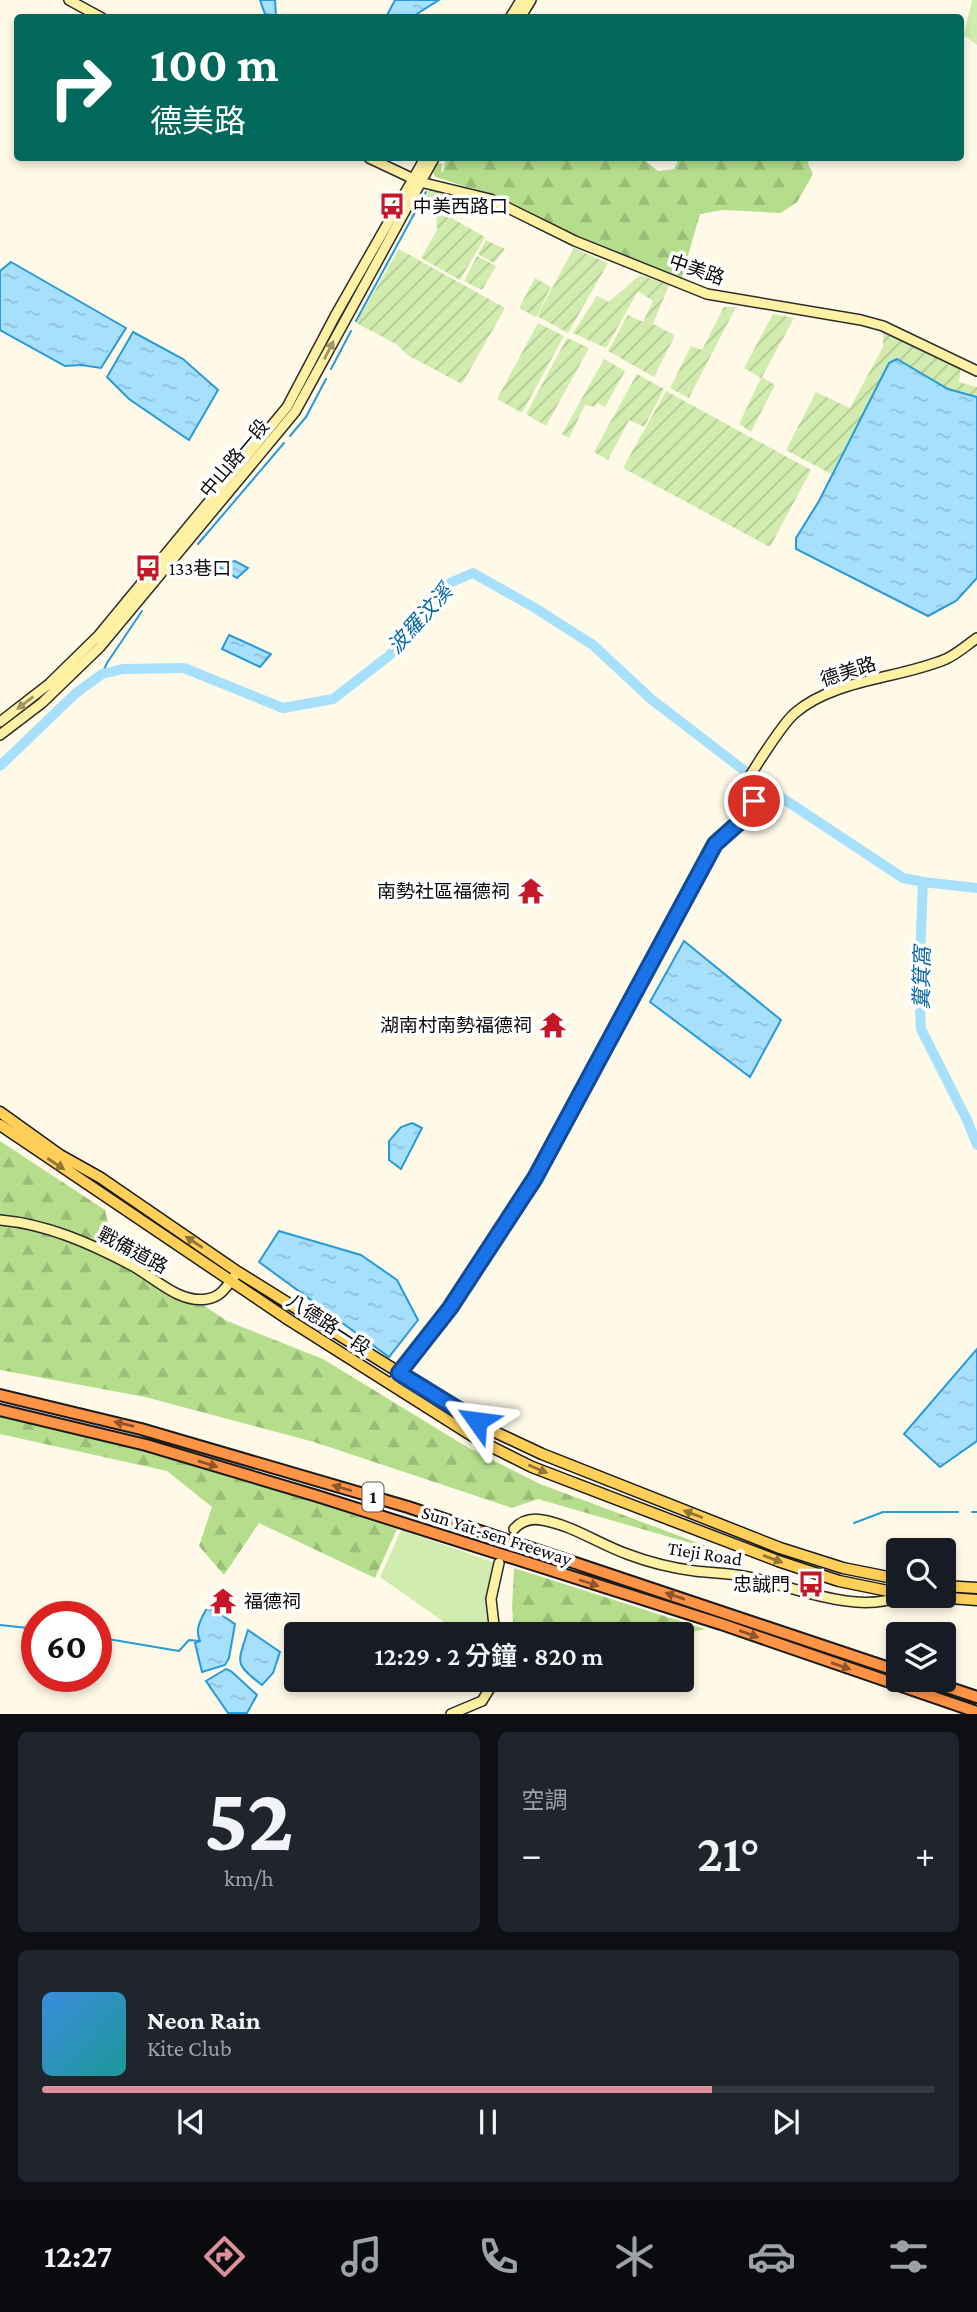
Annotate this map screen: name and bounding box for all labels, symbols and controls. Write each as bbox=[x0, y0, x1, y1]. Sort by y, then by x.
text: 100 m bbox=[150, 37, 279, 92]
icon: right bbox=[35, 42, 126, 133]
text: 德美路 bbox=[150, 103, 246, 139]
bus stop icon: 中美西路口 bbox=[377, 191, 407, 221]
place label: 中美西路口 bbox=[413, 196, 508, 217]
street label: 中美路 bbox=[666, 250, 727, 289]
one-way arrow bbox=[322, 340, 334, 360]
street label: 中山路一段 bbox=[196, 415, 273, 501]
bus stop icon: 133巷口 bbox=[133, 553, 163, 583]
place label: 133巷口 bbox=[169, 558, 231, 579]
water label: 波羅汶溪 bbox=[383, 578, 459, 658]
street label: 德美路 bbox=[818, 653, 879, 690]
one-way arrow bbox=[17, 695, 35, 710]
pin bbox=[724, 771, 784, 831]
icon: arrive bbox=[735, 782, 773, 820]
temple icon: 南勢社區福德祠 bbox=[516, 876, 546, 906]
place label: 南勢社區福德祠 bbox=[377, 881, 510, 902]
water label: 糞箕窩 bbox=[909, 943, 935, 1010]
temple icon: 湖南村南勢福德祠 bbox=[538, 1010, 568, 1040]
place label: 湖南村南勢福德祠 bbox=[380, 1015, 532, 1036]
one-way arrow bbox=[47, 1157, 65, 1171]
street label: 戰備道路 bbox=[94, 1223, 171, 1278]
one-way arrow bbox=[185, 1235, 203, 1249]
street label: 八德路一段 bbox=[283, 1290, 374, 1359]
position arrow bbox=[440, 1384, 514, 1458]
one-way arrow bbox=[113, 1419, 135, 1430]
one-way arrow bbox=[198, 1460, 219, 1470]
one-way arrow bbox=[527, 1463, 548, 1474]
one-way arrow bbox=[331, 1482, 352, 1492]
road number: 1 bbox=[362, 1482, 384, 1512]
street label: Sun Yat-sen Freeway bbox=[419, 1501, 575, 1570]
one-way arrow bbox=[683, 1508, 704, 1519]
street label: Tieji Road bbox=[666, 1537, 744, 1571]
map controls bbox=[886, 1538, 956, 1692]
button: search bbox=[886, 1538, 956, 1608]
one-way arrow bbox=[762, 1554, 783, 1565]
bus stop icon: 忠誠門 bbox=[796, 1569, 826, 1599]
place label: 忠誠門 bbox=[733, 1574, 790, 1595]
one-way arrow bbox=[579, 1578, 600, 1588]
temple icon: 福德祠 bbox=[208, 1586, 238, 1616]
one-way arrow bbox=[664, 1590, 685, 1601]
place label: 福德祠 bbox=[244, 1591, 301, 1612]
speed limit sign: 60 bbox=[21, 1601, 112, 1692]
button: layers bbox=[886, 1622, 956, 1692]
one-way arrow bbox=[738, 1629, 759, 1640]
text: 12:29 · 2 分鐘 · 820 m bbox=[375, 1642, 603, 1671]
one-way arrow bbox=[831, 1661, 852, 1672]
text: 52 bbox=[204, 1768, 294, 1870]
text: 空調 bbox=[522, 1787, 568, 1813]
text: 21° bbox=[697, 1824, 760, 1882]
text: − bbox=[522, 1833, 542, 1875]
text: + bbox=[915, 1833, 935, 1875]
text: km/h bbox=[224, 1865, 274, 1891]
text: Neon Rain bbox=[147, 2006, 261, 2035]
text: Kite Club bbox=[147, 2035, 232, 2061]
icon: previous bbox=[172, 2103, 210, 2141]
icon: pause bbox=[469, 2103, 507, 2141]
icon: next bbox=[767, 2103, 805, 2141]
icon: directions bbox=[200, 2232, 249, 2281]
icon: music bbox=[337, 2232, 386, 2281]
icon: phone bbox=[474, 2232, 523, 2281]
icon: climate bbox=[610, 2232, 659, 2281]
icon: car bbox=[747, 2232, 796, 2281]
icon: filters bbox=[884, 2232, 933, 2281]
text: 12:27 bbox=[44, 2238, 112, 2274]

